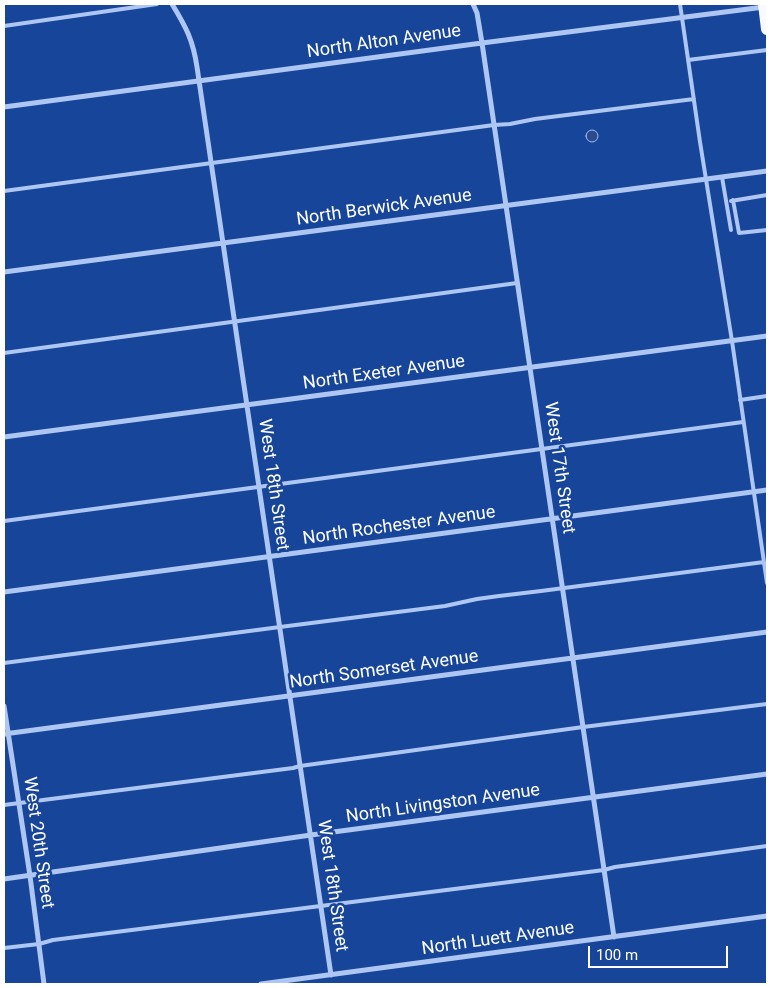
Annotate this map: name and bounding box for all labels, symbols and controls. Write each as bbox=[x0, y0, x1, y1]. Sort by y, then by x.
street label: North Alton Avenue bbox=[306, 20, 462, 64]
street label: North Berwick Avenue bbox=[295, 185, 473, 231]
street label: North Exeter Avenue bbox=[302, 351, 466, 395]
street label: West 17th Street bbox=[539, 401, 579, 535]
street label: West 18th Street bbox=[253, 418, 293, 552]
street label: North Rochester Avenue bbox=[301, 502, 497, 550]
street label: North Somerset Avenue bbox=[288, 646, 480, 694]
street label: West 20th Street bbox=[18, 776, 58, 910]
street label: North Livingston Avenue bbox=[345, 780, 541, 828]
street label: West 18th Street bbox=[312, 819, 352, 953]
street label: North Luett Avenue bbox=[420, 918, 576, 960]
scale bar bbox=[591, 936, 731, 968]
text: 100 m bbox=[596, 946, 638, 964]

